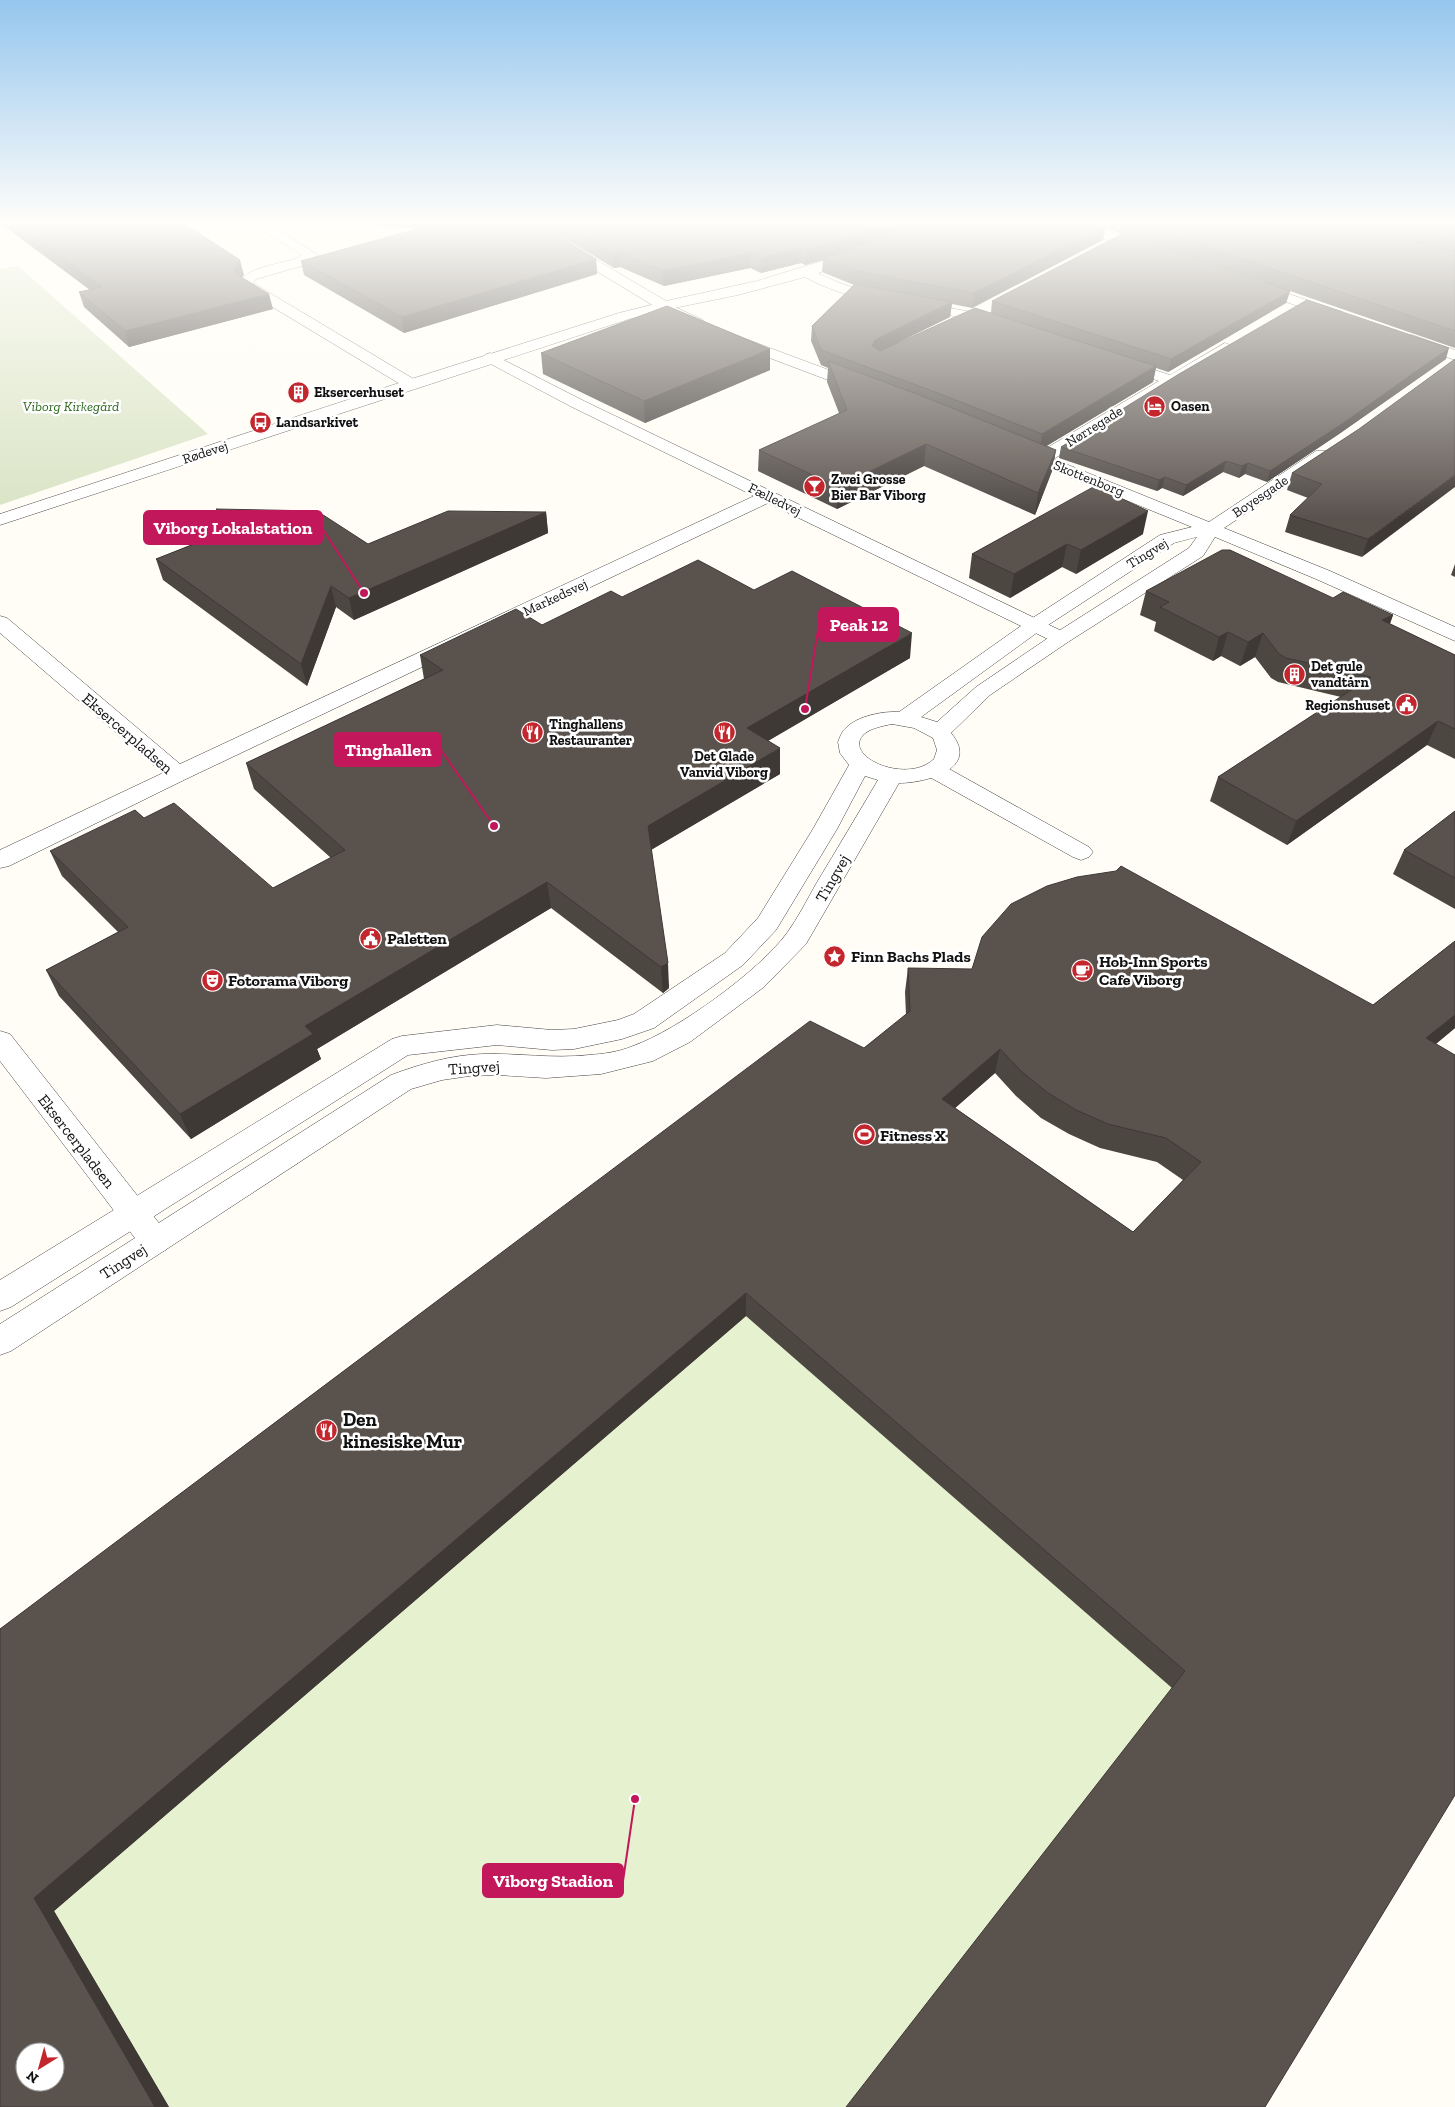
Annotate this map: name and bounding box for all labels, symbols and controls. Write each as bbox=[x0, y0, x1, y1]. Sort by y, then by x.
building icon: Eksercerhuset bbox=[286, 380, 310, 404]
place label: Eksercerhuset bbox=[314, 384, 404, 401]
hotel icon: Oasen bbox=[1143, 394, 1167, 418]
park label: Viborg Kirkegård bbox=[23, 398, 119, 415]
place label: Oasen bbox=[1171, 398, 1210, 415]
street label: Nørregade bbox=[1062, 402, 1126, 451]
bus stop icon: Landsarkivet bbox=[248, 410, 272, 434]
place label: Landsarkivet bbox=[276, 414, 358, 431]
street label: Rødevej bbox=[180, 437, 230, 468]
street label: Skottenborg bbox=[1051, 457, 1127, 500]
place label: Zwei Grosse Bier Bar Viborg bbox=[831, 471, 926, 504]
street label: Boyesgade bbox=[1229, 471, 1292, 521]
bar icon: Zwei Grosse Bier Bar Viborg bbox=[803, 475, 827, 499]
street label: Fælledvej bbox=[746, 479, 804, 520]
callout: Viborg Lokalstation bbox=[144, 511, 322, 544]
text: Viborg Lokalstation bbox=[154, 517, 313, 539]
street label: Tingvej bbox=[1123, 534, 1171, 572]
street label: Markedsvej bbox=[520, 575, 590, 620]
callout: Peak 12 bbox=[819, 608, 898, 641]
text: Peak 12 bbox=[830, 614, 889, 636]
place label: Det gule vandtårn bbox=[1311, 658, 1370, 691]
building icon: Det gule vandtårn bbox=[1283, 662, 1307, 686]
street label: Eksercerpladsen bbox=[78, 689, 178, 778]
public building icon: Regionshuset bbox=[1394, 693, 1418, 717]
place label: Regionshuset bbox=[1305, 697, 1390, 714]
place label: Tinghallens Restauranter bbox=[549, 716, 632, 749]
restaurant icon: Tinghallens Restauranter bbox=[521, 720, 545, 744]
restaurant icon: Det Glade Vanvid Viborg bbox=[712, 721, 736, 745]
callout: Tinghallen bbox=[334, 733, 441, 766]
text: Tinghallen bbox=[344, 739, 432, 761]
place label: Det Glade Vanvid Viborg bbox=[680, 748, 768, 781]
street label: Tingvej bbox=[811, 851, 854, 905]
public building icon: Paletten bbox=[359, 926, 383, 950]
place label: Paletten bbox=[387, 929, 447, 948]
place icon: Finn Bachs Plads bbox=[823, 944, 847, 968]
place label: Finn Bachs Plads bbox=[851, 947, 971, 966]
place label: Hob-Inn Sports Cafe Viborg bbox=[1099, 952, 1208, 989]
cafe icon: Hob-Inn Sports Cafe Viborg bbox=[1071, 958, 1095, 982]
theatre icon: Fotorama Viborg bbox=[200, 968, 224, 992]
place label: Fotorama Viborg bbox=[228, 971, 348, 990]
street label: Tingvej bbox=[448, 1056, 501, 1079]
street label: Eksercerpladsen bbox=[34, 1091, 120, 1193]
sports icon: Fitness X bbox=[852, 1123, 876, 1147]
place label: Fitness X bbox=[880, 1126, 946, 1145]
street label: Tingvej bbox=[96, 1239, 150, 1283]
place label: Den kinesiske Mur bbox=[343, 1408, 463, 1453]
restaurant icon: Den kinesiske Mur bbox=[315, 1418, 339, 1442]
callout: Viborg Stadion bbox=[483, 1864, 623, 1897]
text: Viborg Stadion bbox=[493, 1870, 613, 1892]
north arrow bbox=[15, 2042, 65, 2092]
text: N bbox=[23, 2067, 42, 2087]

